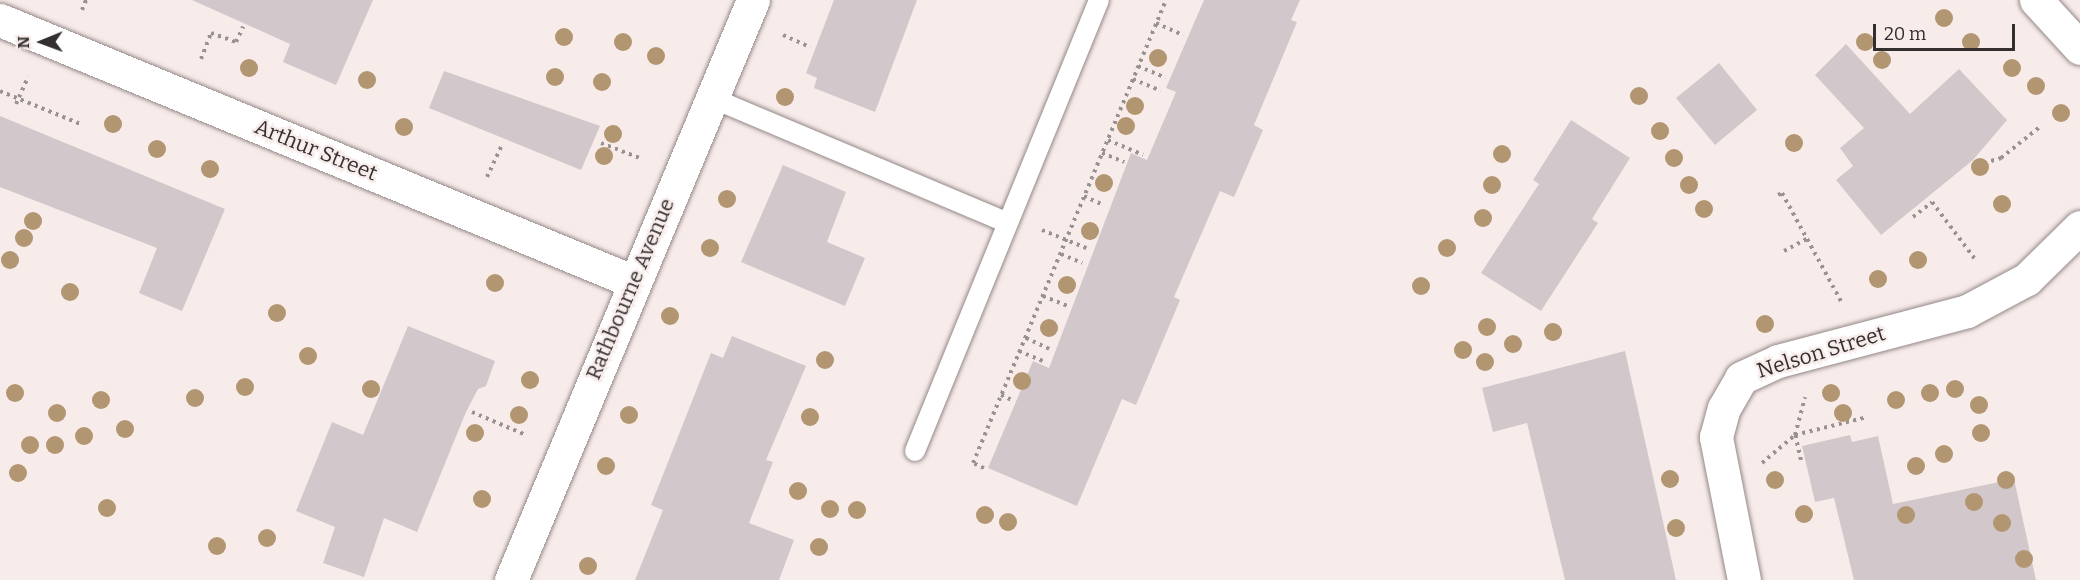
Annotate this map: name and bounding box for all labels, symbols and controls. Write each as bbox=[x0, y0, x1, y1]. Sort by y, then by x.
north arrow bbox=[12, 12, 72, 72]
scale bar bbox=[1876, 12, 2018, 50]
text: 20 m bbox=[1884, 23, 1926, 45]
text: N bbox=[14, 36, 33, 49]
street label: Arthur Street bbox=[251, 114, 381, 186]
street label: Rathbourne Avenue bbox=[580, 195, 680, 383]
street label: Nelson Street bbox=[1754, 321, 1888, 383]

